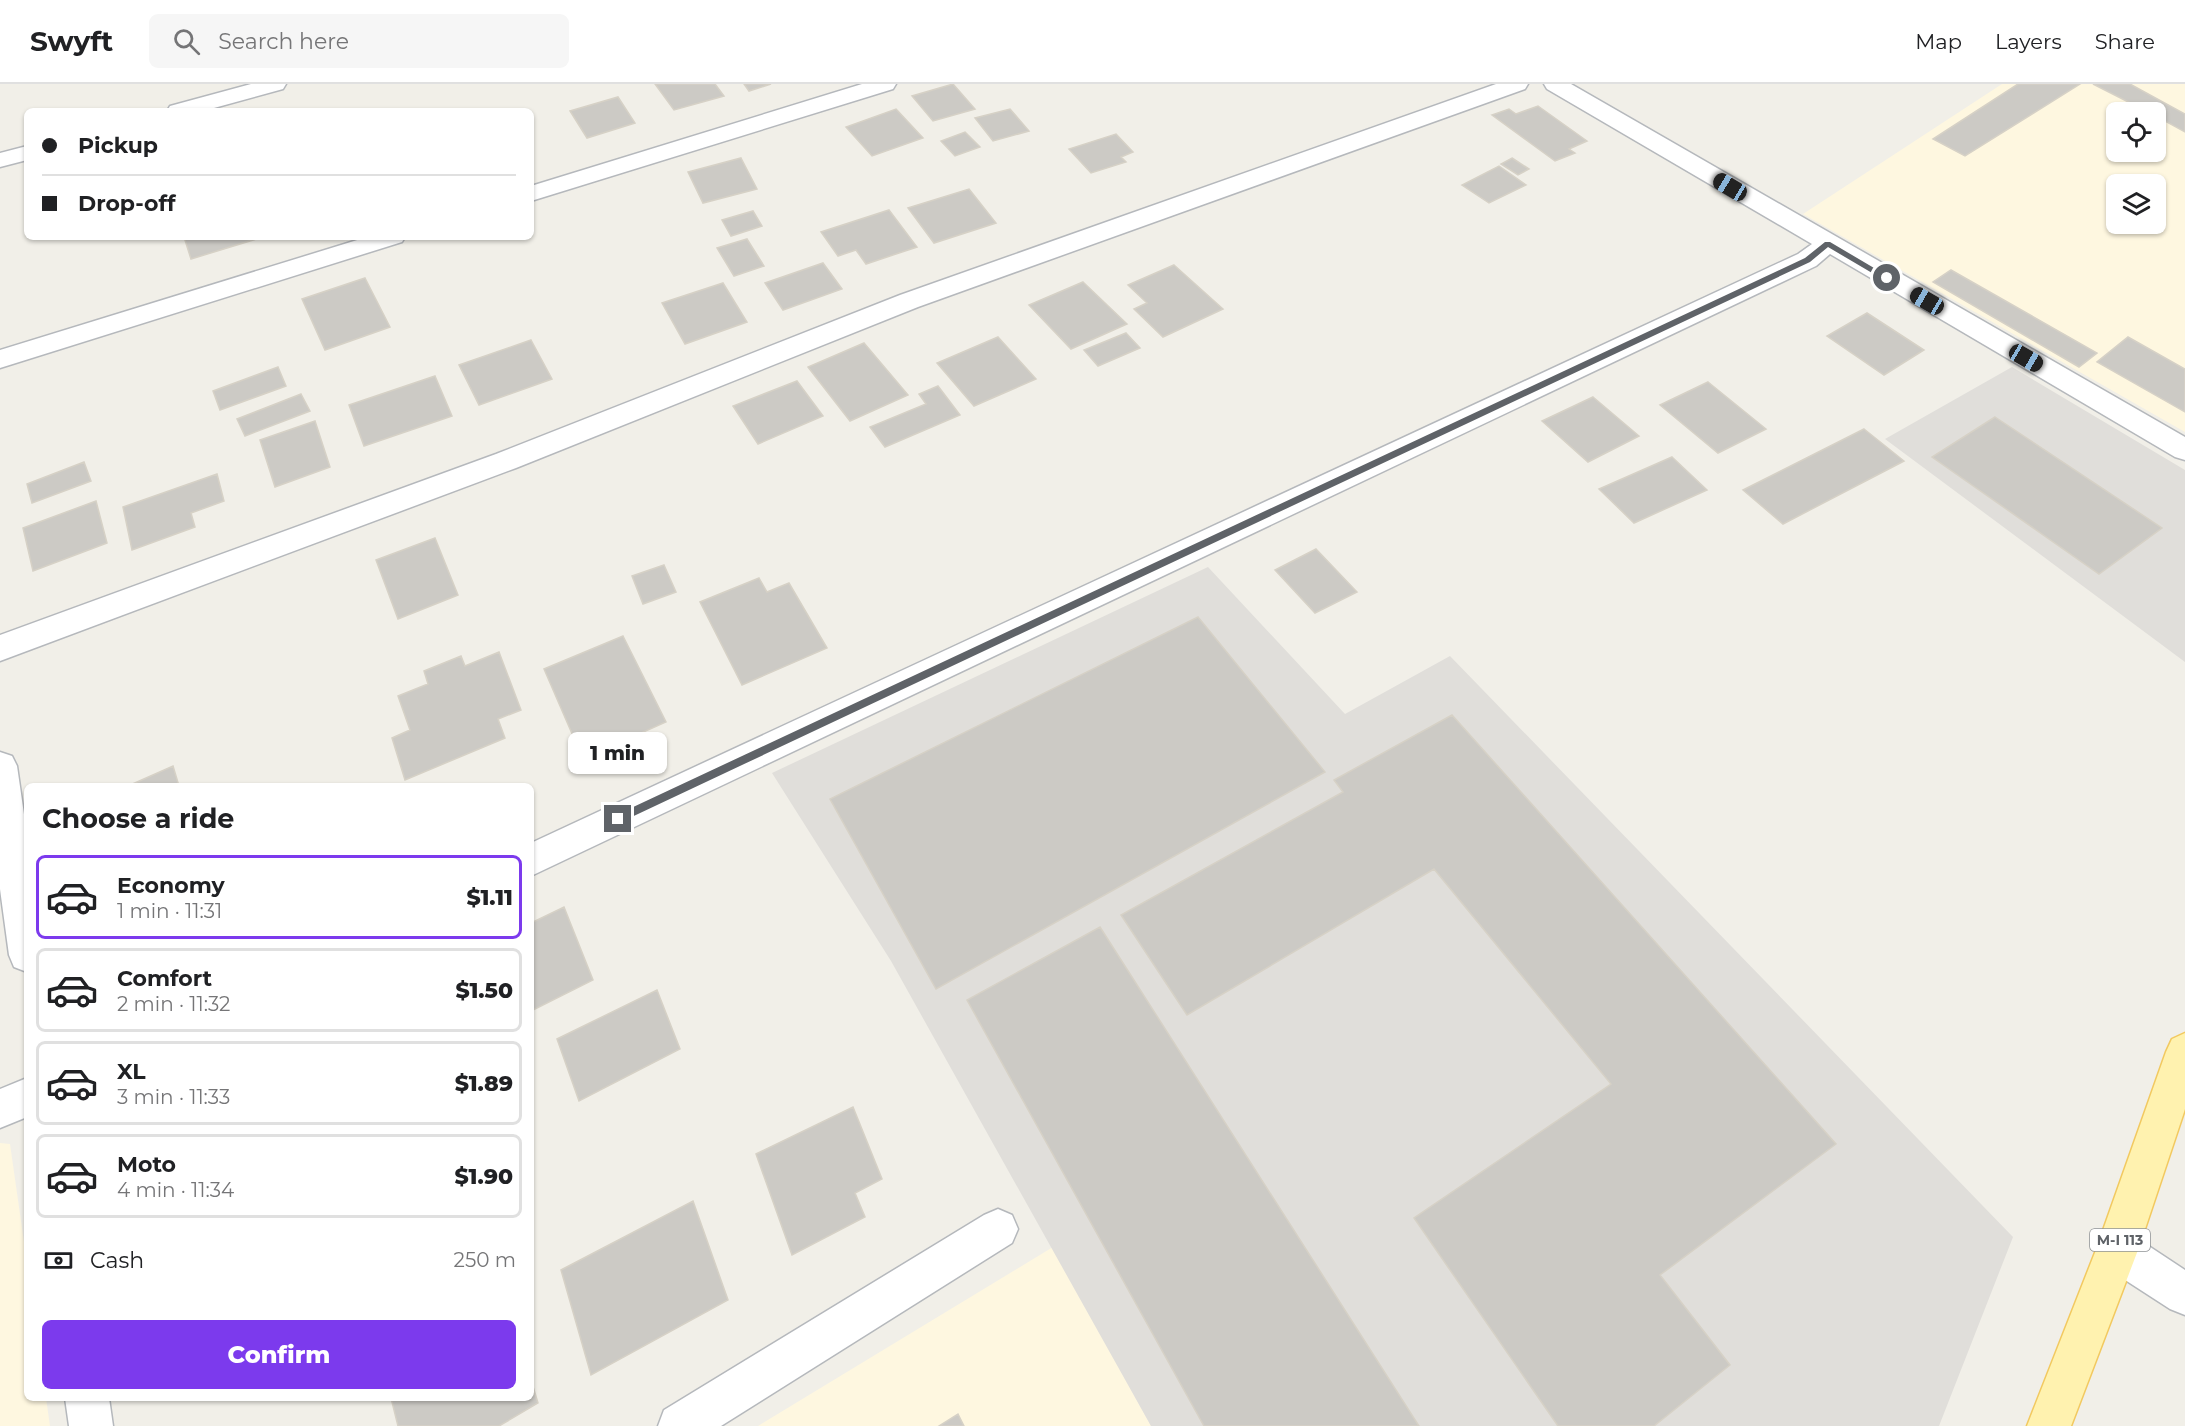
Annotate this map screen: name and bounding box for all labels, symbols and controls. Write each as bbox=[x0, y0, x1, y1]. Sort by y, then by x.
search box bbox=[149, 14, 569, 68]
text: Swyft bbox=[30, 24, 113, 58]
icon: search bbox=[170, 25, 203, 58]
text: Search here bbox=[218, 28, 349, 55]
text: Map bbox=[1915, 29, 1962, 54]
text: Layers bbox=[1995, 29, 2062, 54]
text: Share bbox=[2095, 29, 2155, 54]
map controls bbox=[2106, 102, 2166, 234]
button: locate bbox=[2106, 102, 2166, 162]
text: Pickup bbox=[78, 132, 158, 159]
car bbox=[1710, 170, 1750, 204]
button: layers bbox=[2106, 174, 2166, 234]
text: Drop-off bbox=[78, 190, 176, 217]
route start bbox=[1873, 264, 1900, 291]
car bbox=[1907, 284, 1947, 318]
car bbox=[2006, 341, 2046, 375]
callout: 1 min bbox=[568, 732, 668, 774]
text: 1 min bbox=[590, 741, 645, 765]
text: Choose a ride bbox=[42, 802, 234, 835]
route end bbox=[604, 805, 631, 832]
icon: car bbox=[45, 870, 99, 924]
text: Economy bbox=[117, 872, 225, 899]
text: $1.11 bbox=[466, 884, 513, 911]
text: 1 min · 11:31 bbox=[117, 899, 222, 923]
icon: car bbox=[45, 963, 99, 1017]
text: Comfort bbox=[117, 965, 212, 992]
text: $1.50 bbox=[455, 977, 513, 1004]
text: 2 min · 11:32 bbox=[117, 992, 230, 1016]
icon: car bbox=[45, 1056, 99, 1110]
text: XL bbox=[117, 1058, 146, 1085]
text: $1.89 bbox=[455, 1070, 513, 1097]
text: 3 min · 11:33 bbox=[117, 1085, 230, 1109]
icon: car bbox=[45, 1149, 99, 1203]
text: Moto bbox=[117, 1151, 176, 1178]
text: $1.90 bbox=[455, 1163, 513, 1190]
text: 4 min · 11:34 bbox=[117, 1178, 234, 1202]
road number: M-I 113 bbox=[2090, 1229, 2150, 1251]
icon: cash bbox=[42, 1244, 75, 1277]
text: Cash bbox=[90, 1247, 144, 1274]
text: 250 m bbox=[454, 1248, 516, 1272]
button: Confirm bbox=[42, 1320, 516, 1389]

